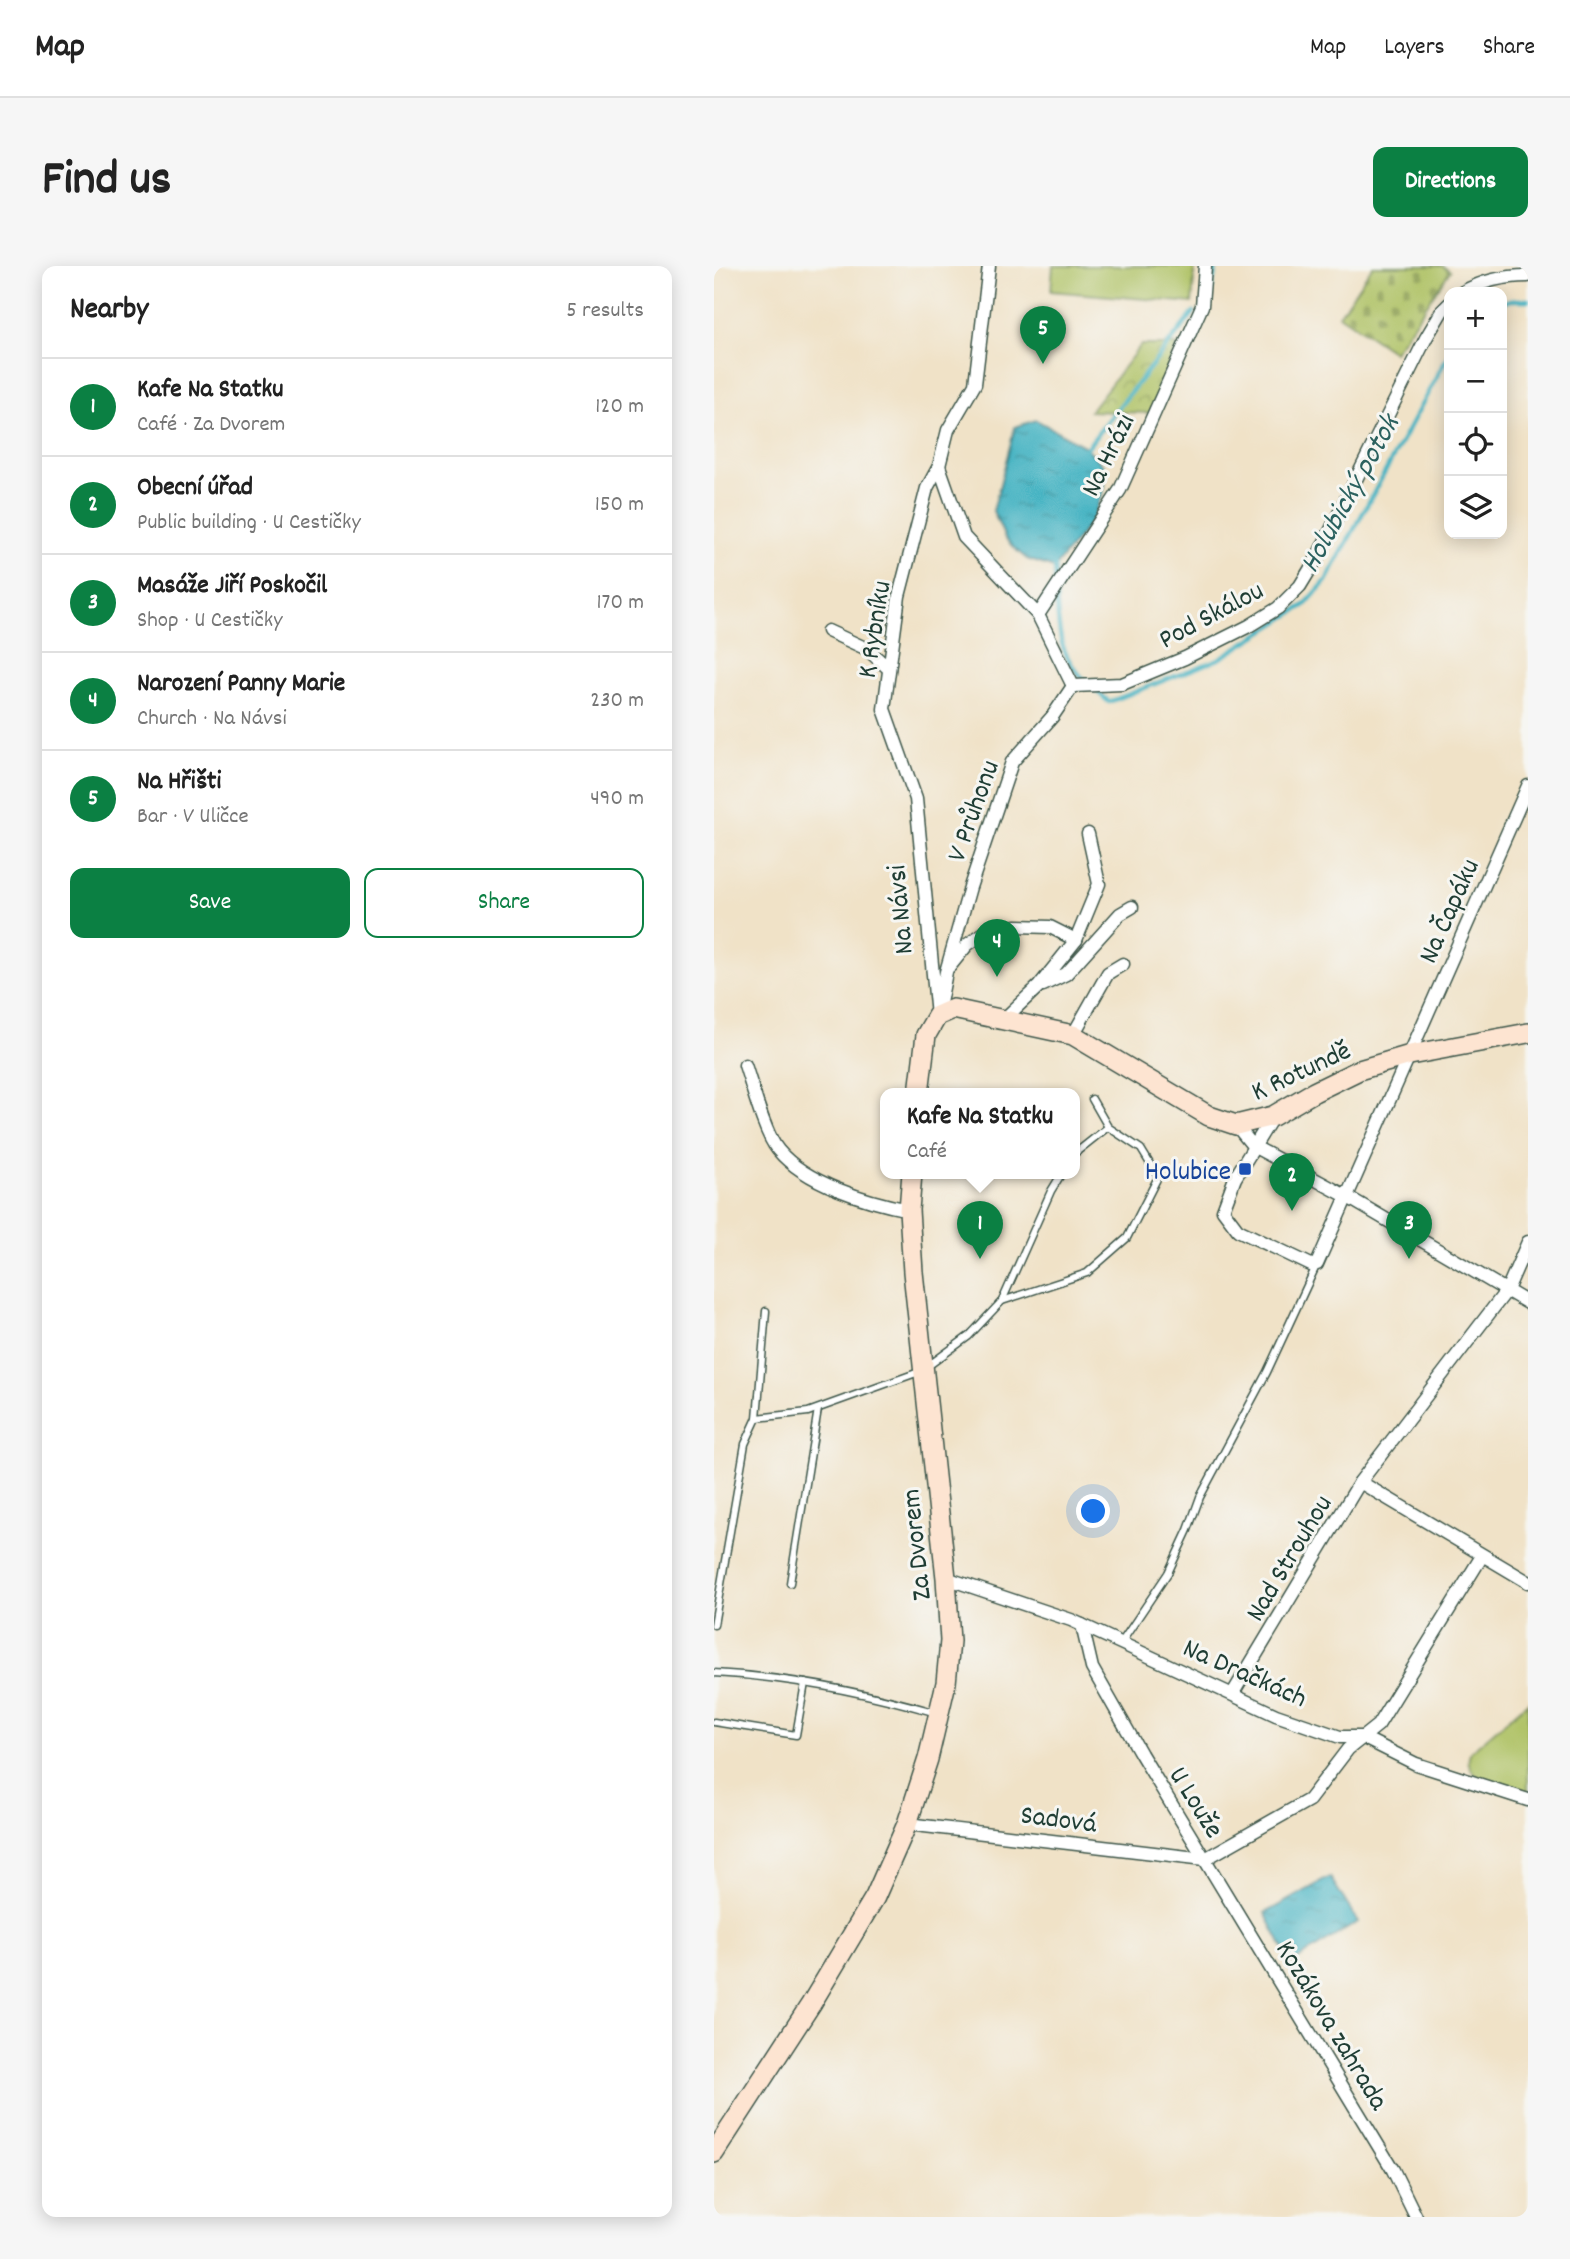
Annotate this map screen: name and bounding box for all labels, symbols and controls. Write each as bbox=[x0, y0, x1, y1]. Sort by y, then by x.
text: Map bbox=[35, 25, 85, 72]
text: Map bbox=[1310, 31, 1346, 65]
text: Layers bbox=[1384, 31, 1445, 65]
text: Share bbox=[1483, 31, 1535, 65]
text: Find us bbox=[42, 147, 171, 217]
button: Directions bbox=[1373, 147, 1528, 217]
map controls bbox=[1444, 287, 1507, 539]
button: + bbox=[1444, 287, 1507, 350]
text: Nearby bbox=[70, 290, 148, 333]
text: 5 results bbox=[566, 295, 644, 328]
pin: 5 bbox=[1020, 306, 1066, 364]
button: − bbox=[1444, 350, 1507, 413]
text: Kafe Na Statku bbox=[137, 372, 283, 409]
text: 1 bbox=[90, 391, 96, 424]
text: 120 m bbox=[595, 391, 644, 424]
water label: Holubický potok bbox=[1291, 406, 1414, 582]
street label: Na Hrázi bbox=[1073, 408, 1148, 504]
text: Café · Za Dvorem bbox=[137, 409, 285, 442]
button: locate bbox=[1444, 413, 1507, 476]
text: Obecní úřad bbox=[137, 470, 253, 507]
button: layers bbox=[1444, 476, 1507, 539]
text: 2 bbox=[88, 489, 98, 522]
text: 150 m bbox=[595, 489, 644, 522]
text: Public building · U Cestičky bbox=[137, 507, 361, 540]
text: Masáže Jiří Poskočil bbox=[137, 568, 327, 605]
street label: Pod Skálou bbox=[1153, 573, 1272, 662]
street label: K Rybníku bbox=[850, 578, 904, 681]
text: 3 bbox=[88, 587, 98, 620]
text: 170 m bbox=[597, 587, 644, 620]
text: Shop · U Cestičky bbox=[137, 605, 283, 638]
text: Narození Panny Marie bbox=[137, 666, 345, 703]
text: 4 bbox=[88, 685, 98, 718]
text: 230 m bbox=[590, 685, 644, 718]
text: Church · Na Návsi bbox=[137, 703, 287, 736]
street label: V Průhonu bbox=[939, 755, 1013, 868]
text: Na Hřišti bbox=[137, 764, 221, 801]
text: 5 bbox=[88, 783, 98, 816]
text: 490 m bbox=[590, 783, 644, 816]
text: Bar · V Uličce bbox=[137, 801, 249, 834]
street label: Na Čapáku bbox=[1411, 853, 1492, 971]
street label: Na Návsi bbox=[879, 863, 927, 956]
button: Save bbox=[70, 868, 350, 938]
button: Share bbox=[364, 868, 644, 938]
pin: 4 bbox=[974, 919, 1020, 977]
street label: K Rotundě bbox=[1246, 1033, 1359, 1114]
popup bbox=[880, 1088, 1080, 1179]
text: Kafe Na Statku bbox=[907, 1099, 1053, 1136]
text: Café bbox=[907, 1136, 947, 1169]
pin: 2 bbox=[1269, 1153, 1315, 1211]
place label: Holubice bbox=[1145, 1154, 1231, 1194]
marker: Holubice bbox=[1237, 1161, 1253, 1177]
pin: 1 bbox=[957, 1201, 1003, 1259]
pin: 3 bbox=[1386, 1201, 1432, 1259]
street label: Za Dvorem bbox=[893, 1486, 945, 1602]
street label: Nad Strouhou bbox=[1238, 1489, 1345, 1631]
your location bbox=[1076, 1494, 1110, 1528]
street label: Na Dračkách bbox=[1175, 1630, 1312, 1721]
street label: U Louže bbox=[1156, 1760, 1231, 1847]
street label: Sadová bbox=[1018, 1797, 1099, 1846]
street label: Kozákova zahrada bbox=[1263, 1934, 1397, 2120]

